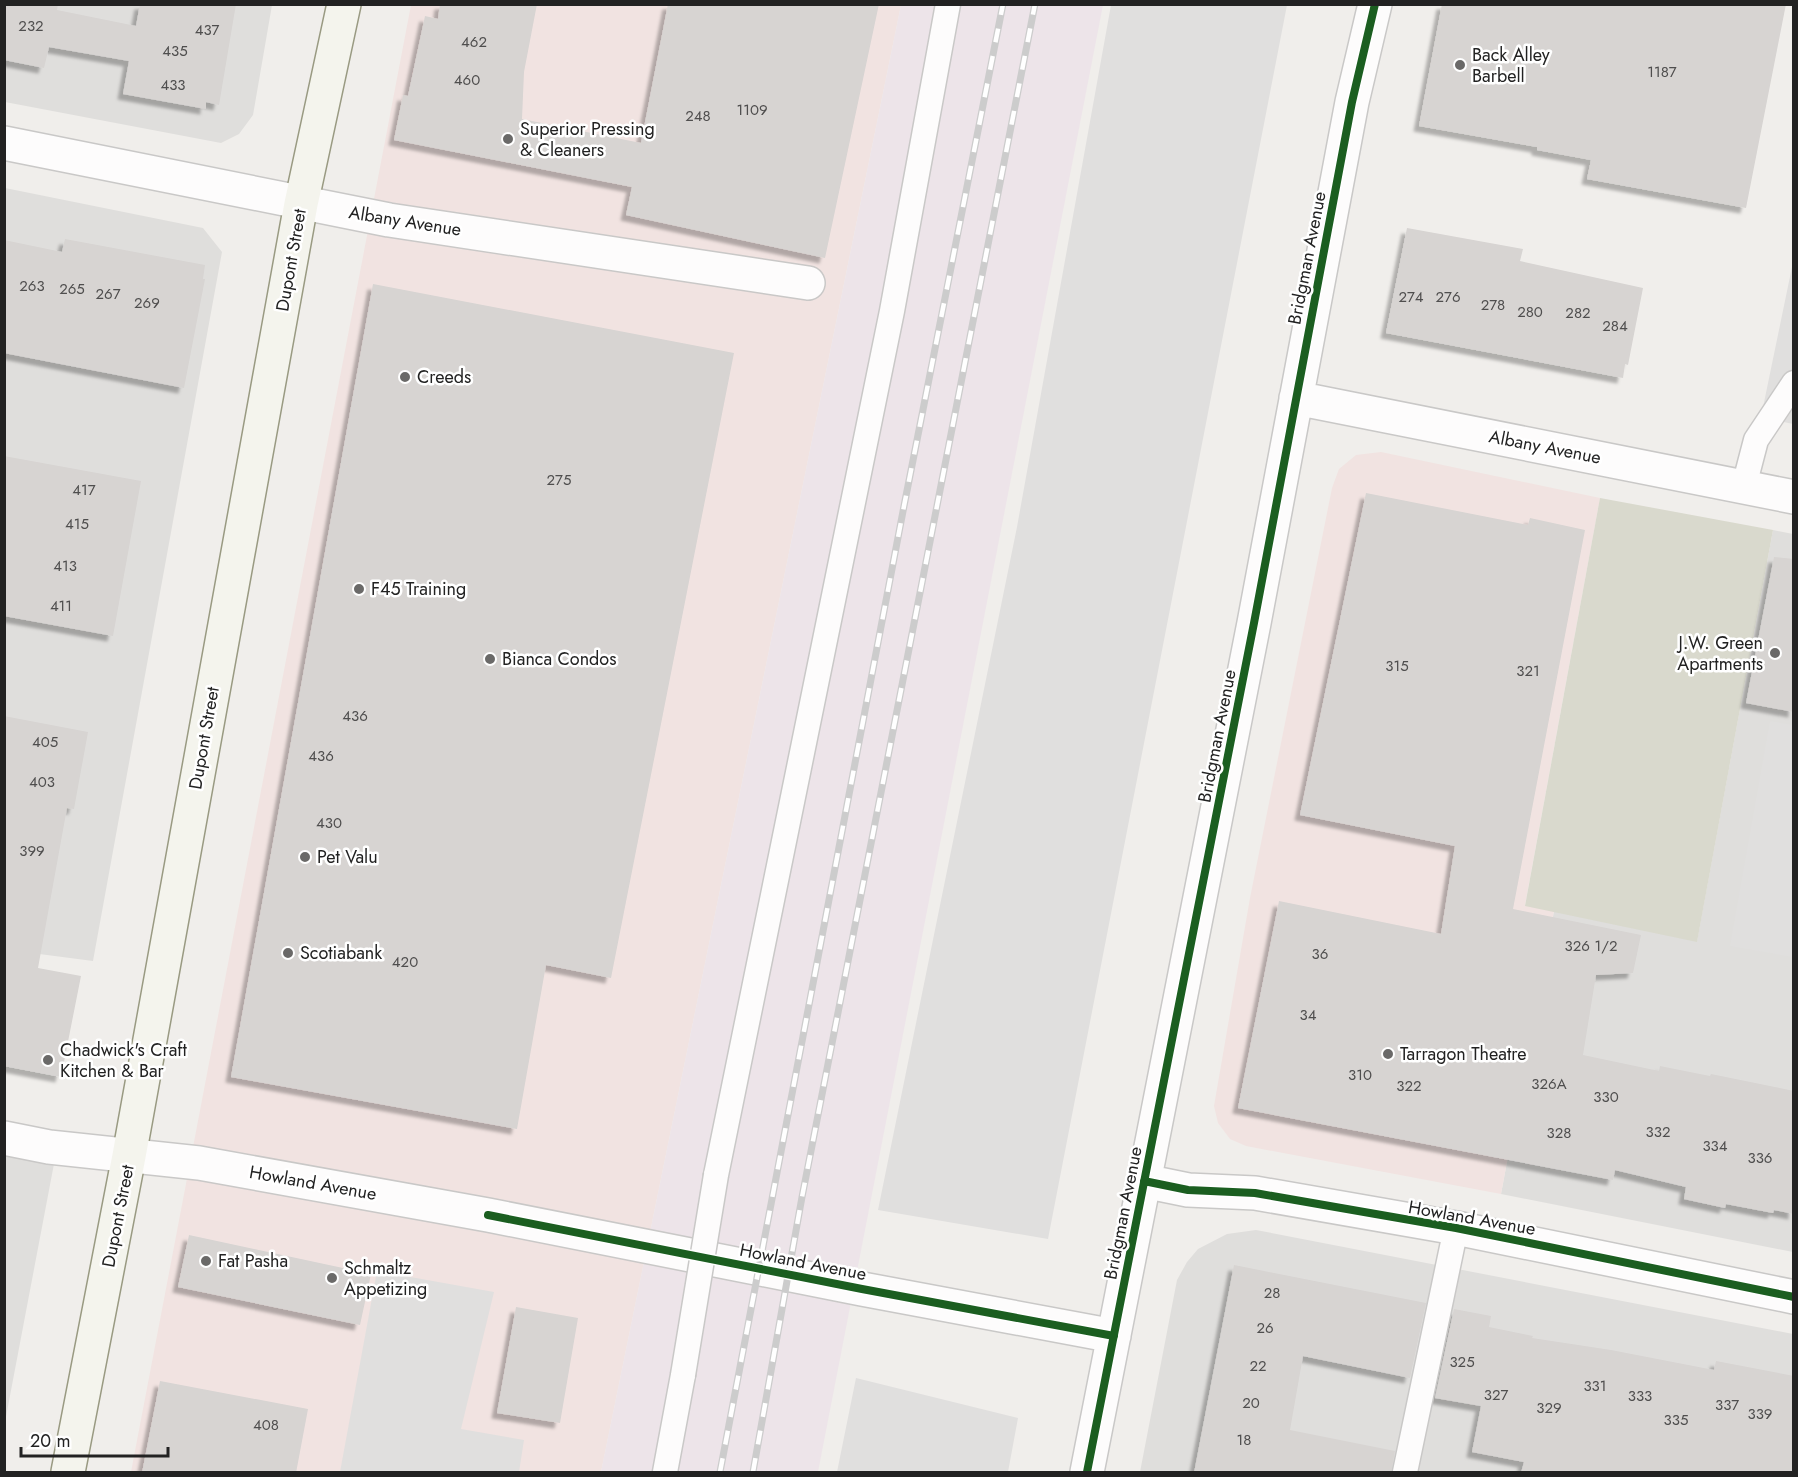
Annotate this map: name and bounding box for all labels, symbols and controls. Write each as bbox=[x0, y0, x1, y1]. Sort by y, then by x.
house number: 232 bbox=[18, 15, 44, 37]
house number: 437 bbox=[195, 19, 219, 41]
house number: 462 bbox=[461, 31, 487, 53]
house number: 435 bbox=[162, 40, 188, 62]
place label: Back Alley Barbell bbox=[1472, 42, 1550, 89]
marker: Back Alley Barbell bbox=[1453, 58, 1467, 72]
house number: 1187 bbox=[1647, 61, 1677, 83]
house number: 460 bbox=[454, 69, 480, 91]
house number: 433 bbox=[160, 74, 186, 96]
house number: 1109 bbox=[736, 99, 768, 121]
house number: 248 bbox=[685, 105, 711, 127]
place label: Superior Pressing & Cleaners bbox=[520, 116, 655, 163]
marker: Superior Pressing & Cleaners bbox=[501, 132, 515, 146]
street label: Bridgman Avenue bbox=[1281, 189, 1333, 327]
street label: Albany Avenue bbox=[347, 199, 463, 243]
street label: Dupont Street bbox=[269, 206, 313, 313]
house number: 263 bbox=[19, 275, 45, 297]
house number: 265 bbox=[59, 278, 85, 300]
house number: 267 bbox=[95, 283, 121, 305]
house number: 274 bbox=[1398, 286, 1424, 308]
house number: 276 bbox=[1435, 286, 1461, 308]
house number: 269 bbox=[134, 292, 160, 314]
house number: 278 bbox=[1481, 294, 1505, 316]
house number: 280 bbox=[1517, 301, 1543, 323]
house number: 282 bbox=[1565, 302, 1591, 324]
house number: 284 bbox=[1602, 315, 1628, 337]
place label: Creeds bbox=[417, 364, 471, 390]
marker: Creeds bbox=[398, 370, 412, 384]
street label: Albany Avenue bbox=[1487, 423, 1603, 471]
house number: 275 bbox=[547, 469, 571, 491]
house number: 417 bbox=[72, 479, 96, 501]
house number: 415 bbox=[65, 513, 89, 535]
house number: 413 bbox=[53, 555, 77, 577]
place label: F45 Training bbox=[371, 576, 466, 602]
marker: F45 Training bbox=[352, 582, 366, 596]
house number: 411 bbox=[50, 595, 72, 617]
place label: J.W. Green Apartments bbox=[1677, 630, 1763, 677]
place label: Bianca Condos bbox=[502, 646, 616, 672]
marker: J.W. Green Apartments bbox=[1768, 646, 1782, 660]
marker: Bianca Condos bbox=[483, 652, 497, 666]
house number: 315 bbox=[1385, 655, 1409, 677]
house number: 321 bbox=[1516, 660, 1540, 682]
street label: Bridgman Avenue bbox=[1191, 667, 1243, 805]
street label: Dupont Street bbox=[182, 684, 226, 791]
house number: 436 bbox=[342, 705, 368, 727]
house number: 405 bbox=[32, 731, 58, 753]
house number: 436 bbox=[308, 745, 334, 767]
house number: 403 bbox=[29, 771, 55, 793]
house number: 430 bbox=[316, 812, 342, 834]
house number: 399 bbox=[19, 840, 45, 862]
place label: Pet Valu bbox=[317, 844, 378, 870]
marker: Pet Valu bbox=[298, 850, 312, 864]
house number: 326 1/2 bbox=[1565, 935, 1617, 957]
place label: Scotiabank bbox=[300, 940, 382, 966]
house number: 36 bbox=[1312, 943, 1328, 965]
marker: Scotiabank bbox=[281, 946, 295, 960]
house number: 420 bbox=[392, 951, 418, 973]
house number: 34 bbox=[1300, 1004, 1317, 1026]
place label: Chadwick's Craft Kitchen & Bar bbox=[60, 1037, 187, 1084]
place label: Tarragon Theatre bbox=[1400, 1041, 1526, 1067]
marker: Tarragon Theatre bbox=[1381, 1047, 1395, 1061]
marker: Chadwick's Craft Kitchen & Bar bbox=[41, 1053, 55, 1067]
house number: 310 bbox=[1348, 1064, 1372, 1086]
house number: 326A bbox=[1531, 1073, 1567, 1095]
house number: 322 bbox=[1396, 1075, 1422, 1097]
house number: 330 bbox=[1593, 1086, 1619, 1108]
house number: 332 bbox=[1646, 1121, 1670, 1143]
house number: 328 bbox=[1547, 1122, 1571, 1144]
house number: 334 bbox=[1702, 1135, 1728, 1157]
street label: Bridgman Avenue bbox=[1097, 1144, 1149, 1282]
house number: 336 bbox=[1747, 1147, 1773, 1169]
street label: Howland Avenue bbox=[247, 1159, 379, 1207]
street label: Dupont Street bbox=[95, 1162, 141, 1269]
street label: Howland Avenue bbox=[1406, 1194, 1538, 1242]
street label: Howland Avenue bbox=[737, 1237, 869, 1287]
place label: Fat Pasha bbox=[218, 1248, 288, 1274]
marker: Fat Pasha bbox=[199, 1254, 213, 1268]
place label: Schmaltz Appetizing bbox=[344, 1255, 427, 1302]
marker: Schmaltz Appetizing bbox=[325, 1271, 339, 1285]
house number: 28 bbox=[1264, 1282, 1280, 1304]
house number: 26 bbox=[1256, 1317, 1274, 1339]
house number: 325 bbox=[1449, 1351, 1475, 1373]
house number: 22 bbox=[1249, 1355, 1267, 1377]
house number: 331 bbox=[1583, 1375, 1607, 1397]
house number: 327 bbox=[1484, 1384, 1508, 1406]
house number: 333 bbox=[1628, 1385, 1652, 1407]
house number: 20 bbox=[1242, 1392, 1260, 1414]
house number: 337 bbox=[1715, 1394, 1739, 1416]
house number: 329 bbox=[1536, 1397, 1562, 1419]
house number: 339 bbox=[1747, 1403, 1773, 1425]
house number: 335 bbox=[1664, 1409, 1688, 1431]
house number: 408 bbox=[253, 1414, 279, 1436]
scale bar bbox=[21, 1420, 168, 1458]
text: 20 m bbox=[30, 1428, 70, 1454]
house number: 18 bbox=[1237, 1429, 1251, 1451]

